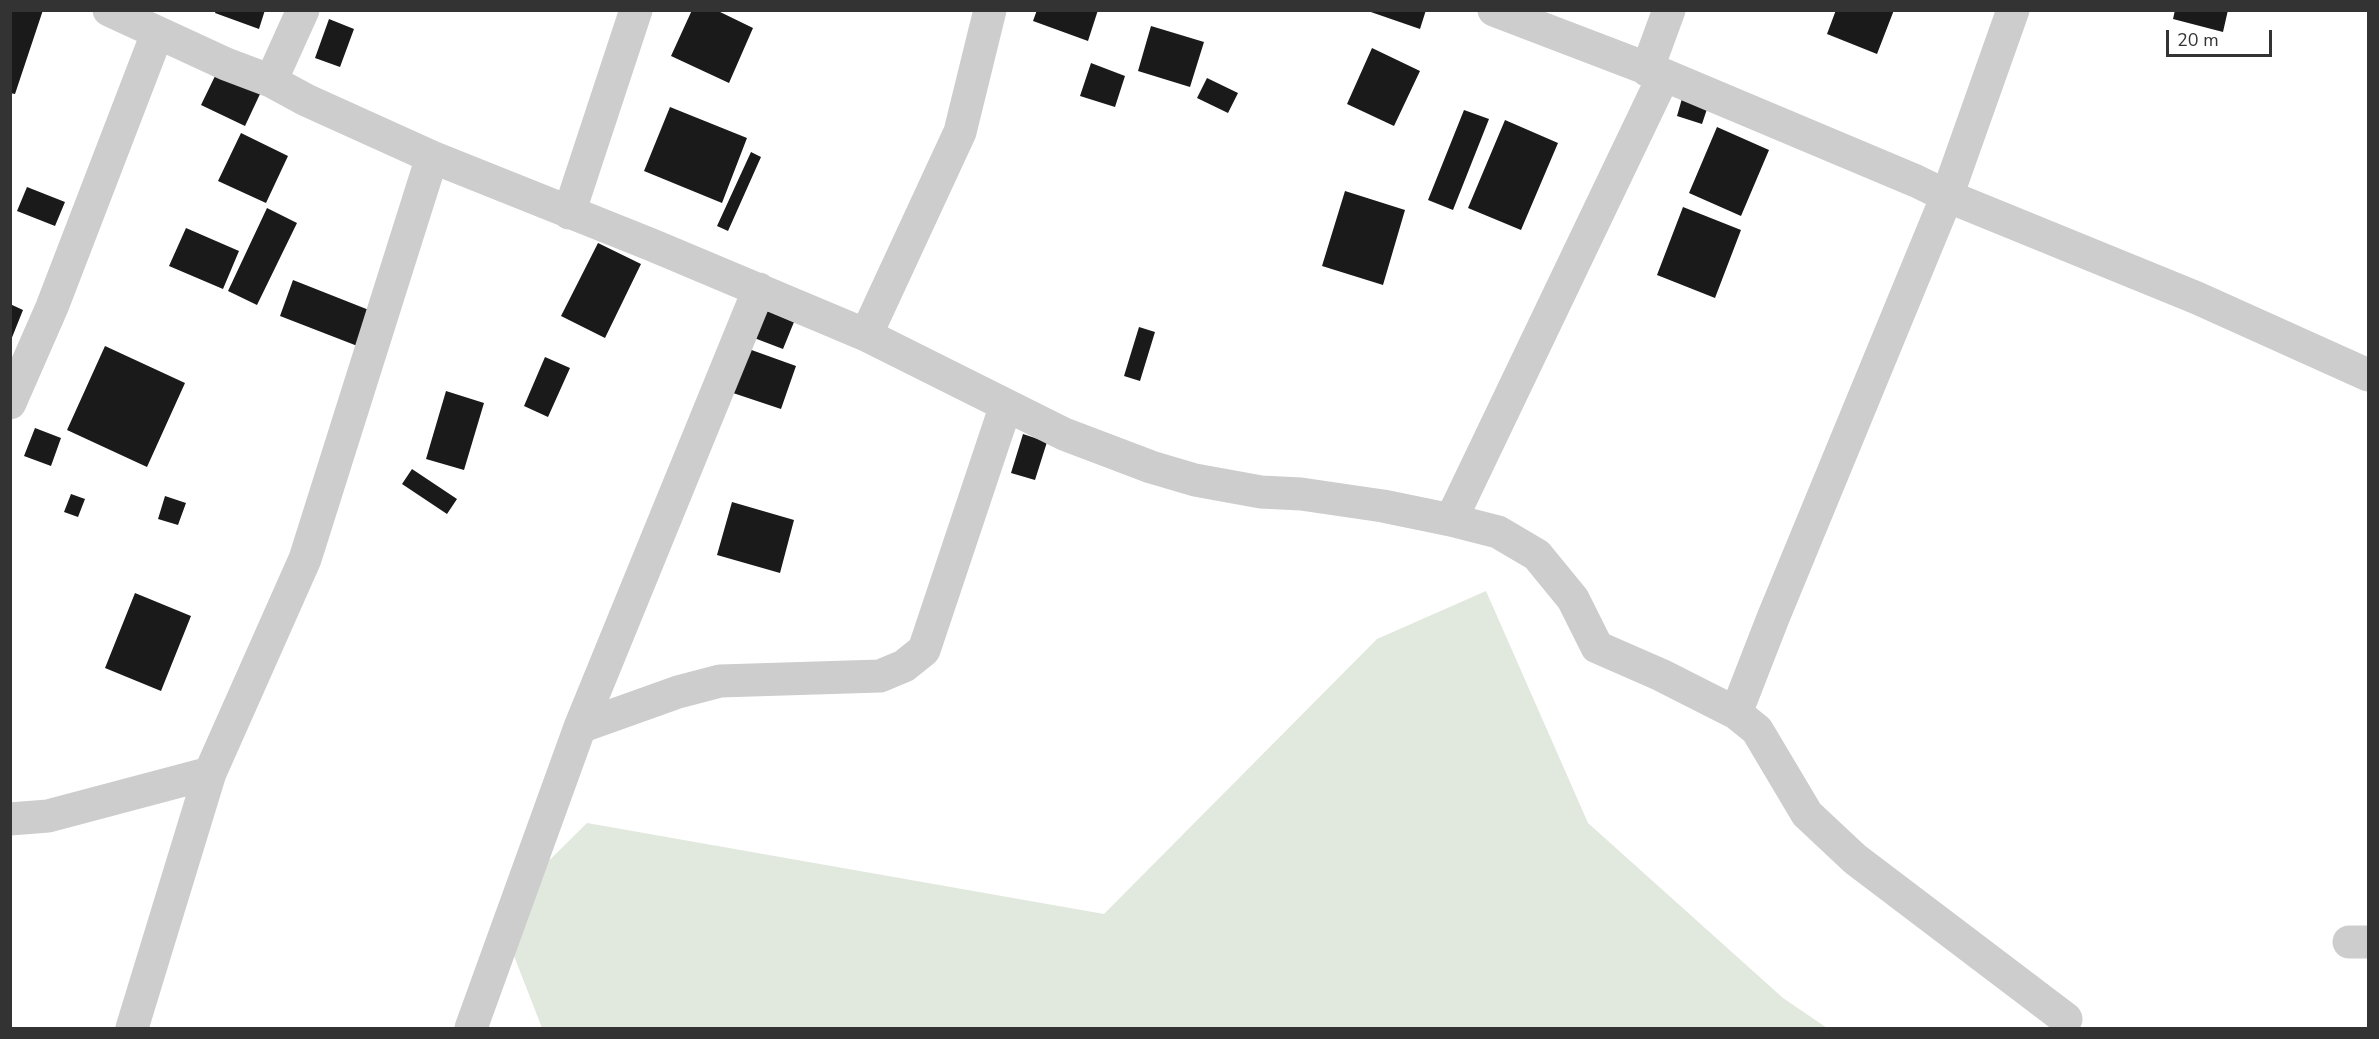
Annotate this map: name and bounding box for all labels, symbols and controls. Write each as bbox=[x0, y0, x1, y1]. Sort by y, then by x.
scale bar bbox=[2169, 18, 2276, 56]
text: 20 m bbox=[2177, 28, 2219, 52]

